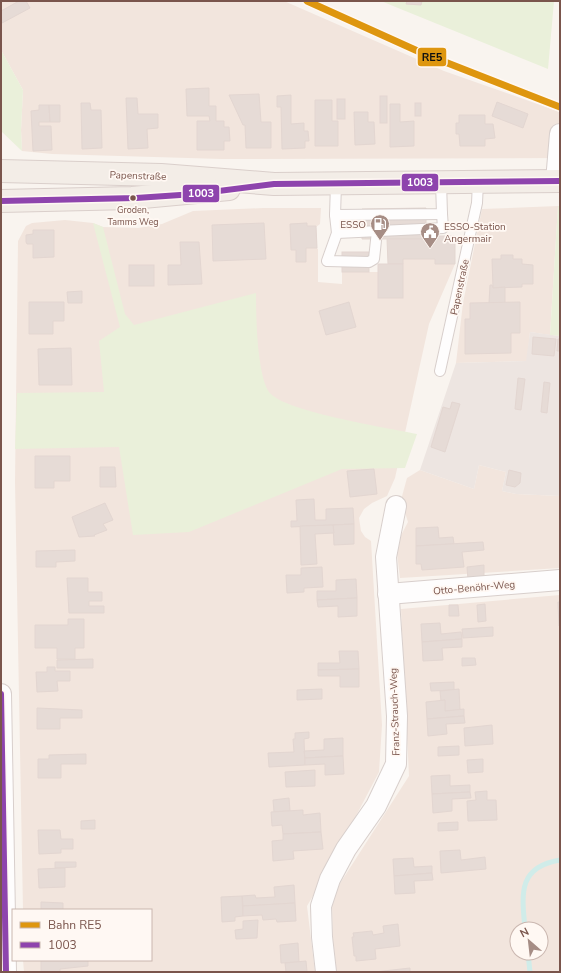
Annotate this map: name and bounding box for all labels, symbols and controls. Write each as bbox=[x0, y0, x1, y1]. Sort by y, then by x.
line badge: RE5 bbox=[417, 47, 447, 67]
text: RE5 bbox=[422, 50, 443, 65]
street label: Papenstraße bbox=[109, 168, 167, 184]
line badge: 1003 bbox=[401, 173, 439, 192]
text: 1003 bbox=[407, 175, 433, 190]
line badge: 1003 bbox=[182, 184, 220, 203]
text: 1003 bbox=[188, 186, 214, 201]
marker: Groden, Tamms Weg bbox=[128, 193, 138, 203]
place label: Groden, Tamms Weg bbox=[108, 204, 159, 228]
fuel station icon: ESSO bbox=[369, 213, 391, 241]
place label: ESSO bbox=[340, 218, 366, 232]
place label: ESSO-Station Angermair bbox=[444, 220, 506, 246]
public building icon: ESSO-Station Angermair bbox=[419, 221, 441, 249]
street label: Papenstraße bbox=[447, 258, 473, 316]
street label: Otto-Benöhr-Weg bbox=[433, 577, 516, 599]
street label: Franz-Strauch-Weg bbox=[386, 668, 404, 756]
legend bbox=[12, 909, 152, 961]
text: Bahn RE5 bbox=[48, 917, 101, 933]
north arrow bbox=[509, 921, 549, 961]
text: N bbox=[517, 924, 532, 941]
text: 1003 bbox=[48, 937, 77, 953]

